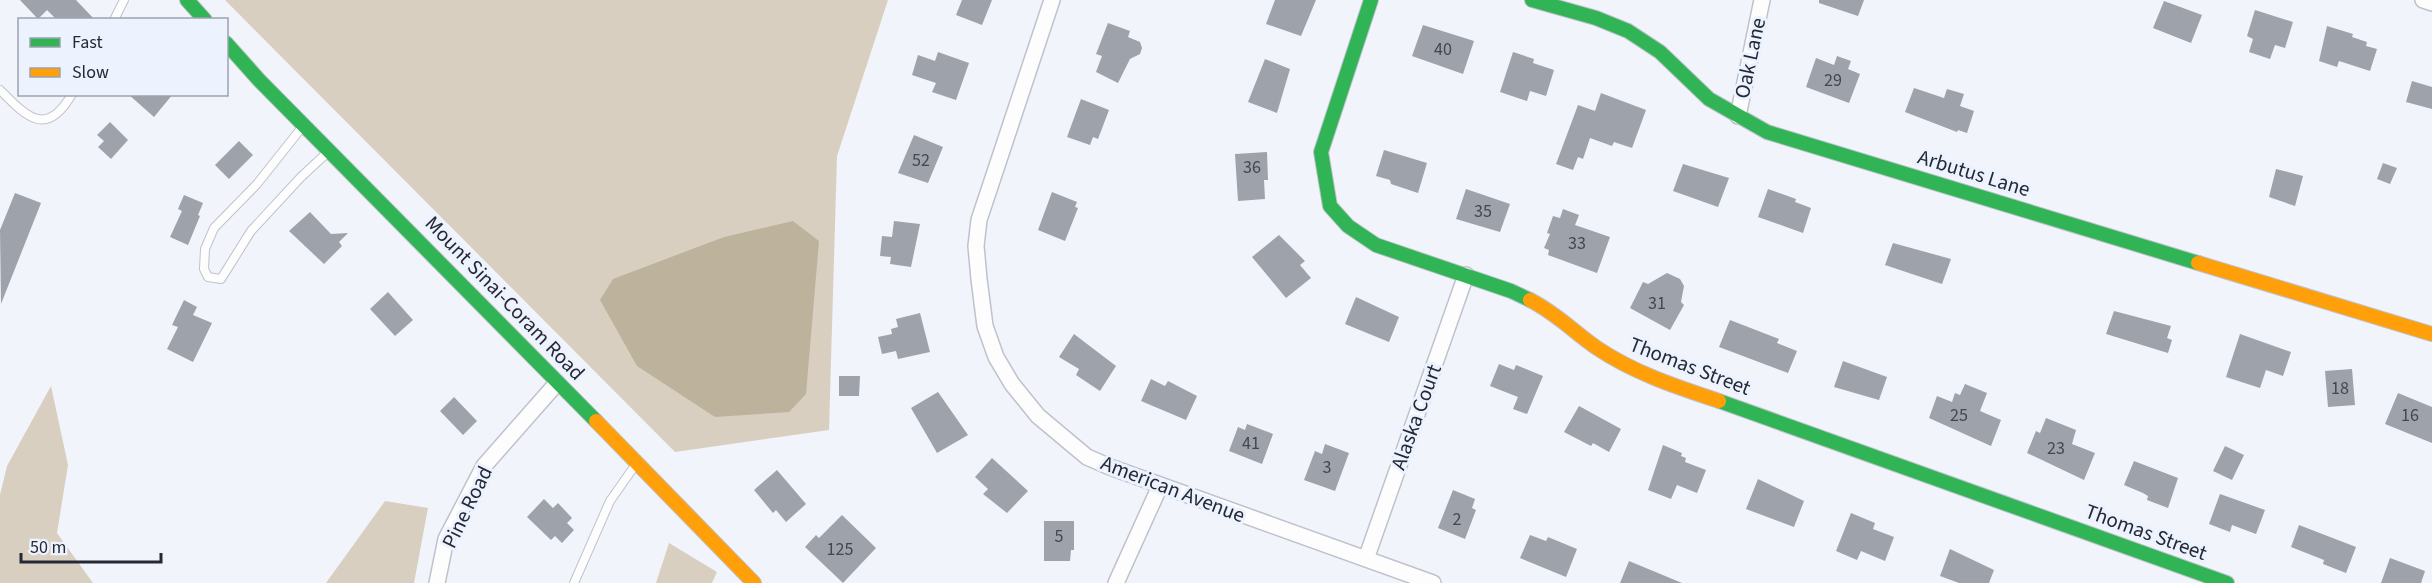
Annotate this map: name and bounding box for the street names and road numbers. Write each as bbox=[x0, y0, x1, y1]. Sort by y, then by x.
street label: Oak Lane bbox=[1727, 15, 1773, 101]
street label: Arbutus Lane bbox=[1914, 142, 2034, 204]
street label: Mount Sinai-Coram Road bbox=[418, 209, 592, 387]
street label: Thomas Street bbox=[1625, 329, 1755, 403]
street label: Alaska Court bbox=[1383, 360, 1449, 474]
street label: American Avenue bbox=[1097, 448, 1249, 530]
street label: Pine Road bbox=[434, 461, 500, 553]
street label: Thomas Street bbox=[2081, 496, 2211, 568]

